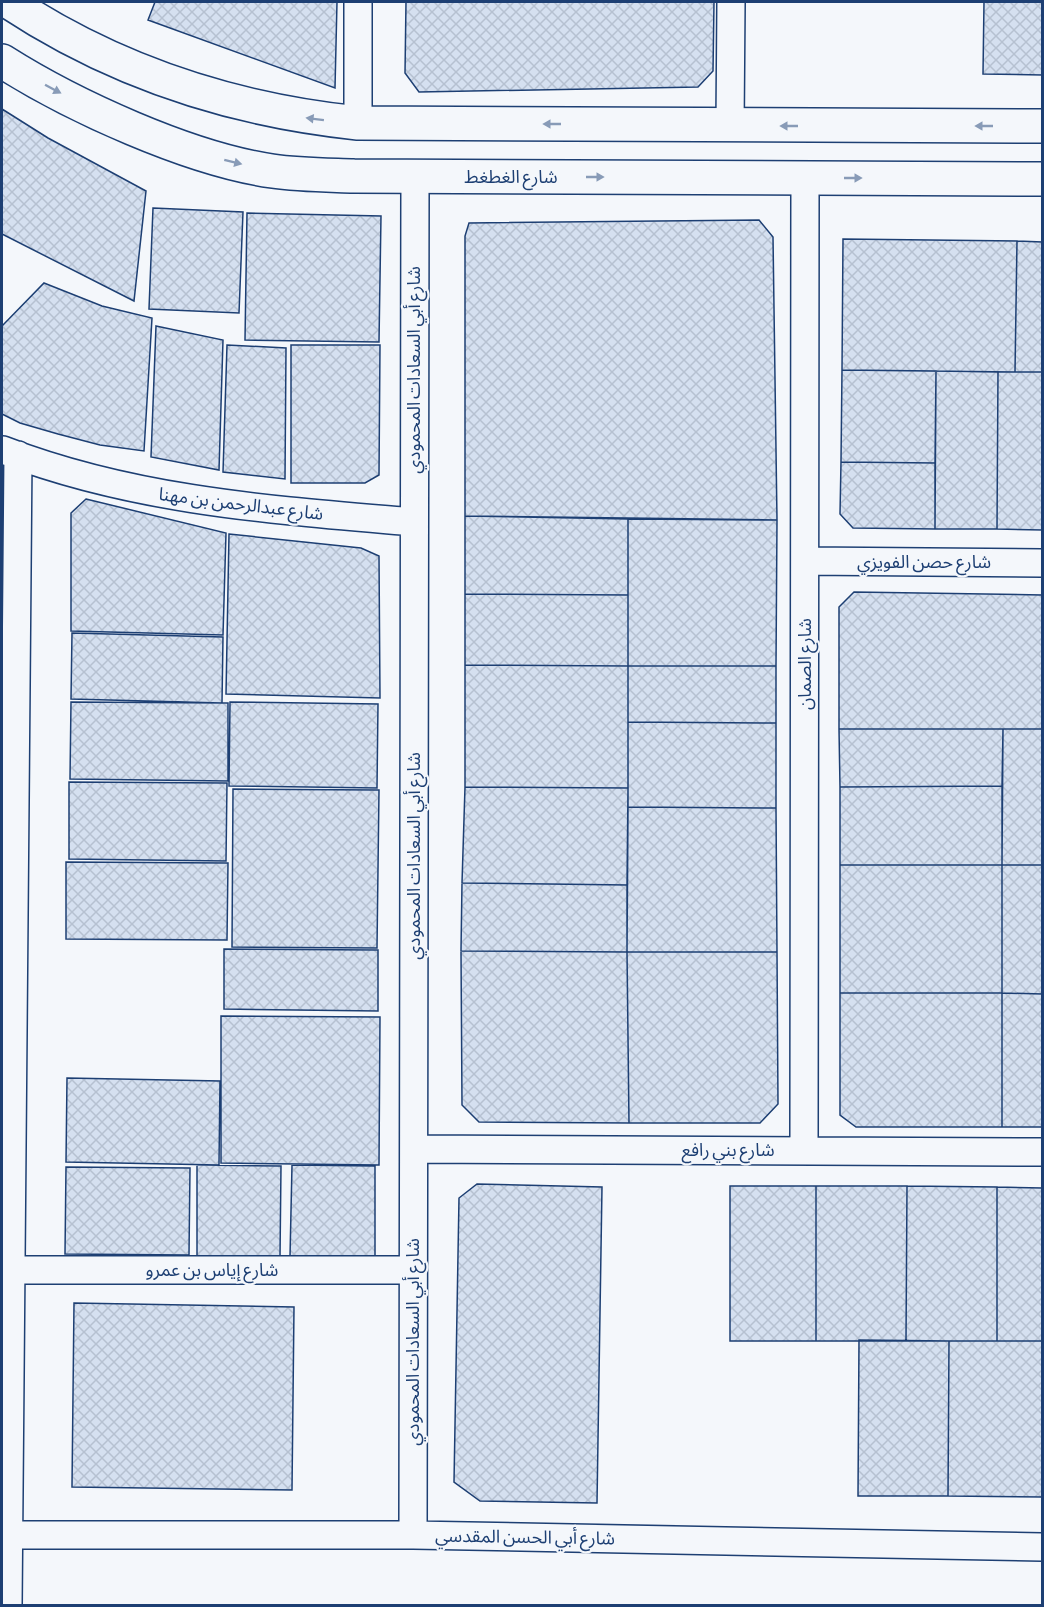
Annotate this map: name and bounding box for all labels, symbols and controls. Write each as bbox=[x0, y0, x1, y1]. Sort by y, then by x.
one-way arrow bbox=[44, 85, 61, 94]
one-way arrow bbox=[306, 114, 325, 124]
one-way arrow bbox=[543, 119, 562, 129]
one-way arrow bbox=[780, 121, 799, 131]
one-way arrow bbox=[975, 121, 994, 131]
one-way arrow bbox=[224, 157, 243, 167]
street label: شارع الغطغط bbox=[464, 167, 558, 191]
one-way arrow bbox=[586, 172, 605, 182]
one-way arrow bbox=[844, 173, 863, 183]
street label: شارع أبي السعادات المحمودي bbox=[403, 266, 428, 474]
street label: شارع عبدالرحمن بن مهنا bbox=[157, 484, 325, 528]
street label: شارع حصن الفويزي bbox=[857, 552, 991, 576]
street label: شارع الصمان bbox=[795, 618, 819, 710]
street label: شارع أبي السعادات المحمودي bbox=[403, 752, 428, 960]
street label: شارع بني رافع bbox=[681, 1140, 775, 1164]
street label: شارع أبي السعادات المحمودي bbox=[402, 1238, 427, 1446]
street label: شارع إياس بن عمرو bbox=[146, 1260, 278, 1284]
street label: شارع أبي الحسن المقدسي bbox=[435, 1524, 615, 1553]

